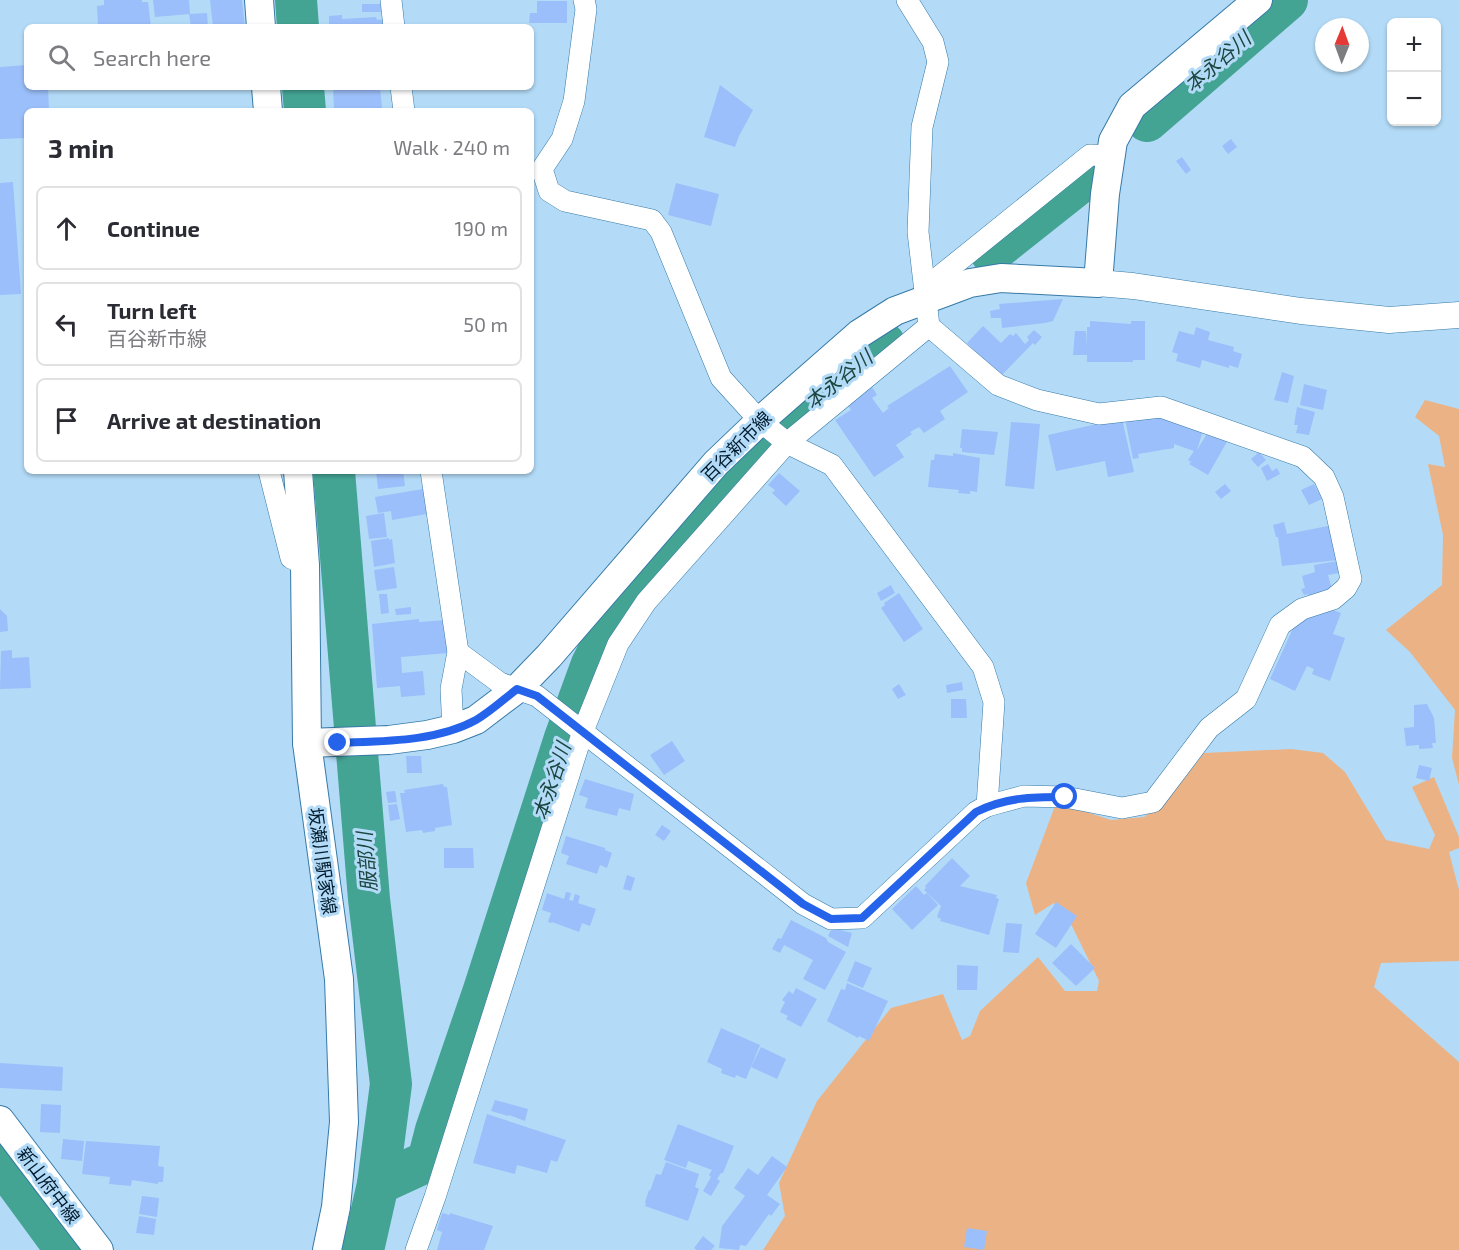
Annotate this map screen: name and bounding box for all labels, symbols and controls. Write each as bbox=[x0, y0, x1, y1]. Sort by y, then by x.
north arrow bbox=[1315, 18, 1369, 72]
map controls bbox=[1387, 18, 1441, 126]
button: + bbox=[1387, 18, 1441, 72]
search box bbox=[24, 24, 534, 90]
water label: 本永谷川 bbox=[1179, 24, 1257, 96]
icon: search bbox=[45, 41, 78, 74]
text: Search here bbox=[93, 44, 211, 70]
button: − bbox=[1387, 72, 1441, 126]
text: 3 min bbox=[48, 132, 114, 163]
text: Walk · 240 m bbox=[393, 135, 510, 159]
icon: ahead bbox=[50, 212, 83, 245]
text: Continue bbox=[107, 215, 200, 241]
text: 190 m bbox=[455, 216, 508, 240]
text: Turn left bbox=[107, 297, 196, 323]
icon: left bbox=[50, 308, 83, 341]
text: 50 m bbox=[463, 312, 508, 336]
text: 百谷新市線 bbox=[107, 326, 207, 350]
water label: 本永谷川 bbox=[799, 343, 878, 413]
icon: arrive bbox=[50, 404, 83, 437]
street label: 百谷新市線 bbox=[696, 406, 776, 486]
text: Arrive at destination bbox=[107, 407, 321, 433]
route end bbox=[324, 729, 350, 755]
water label: 本永谷川 bbox=[527, 737, 575, 823]
route start bbox=[1051, 783, 1077, 809]
street label: 坂瀬川駅家線 bbox=[305, 806, 341, 916]
water label: 服部川 bbox=[351, 829, 381, 893]
street label: 新山府中線 bbox=[13, 1142, 85, 1228]

